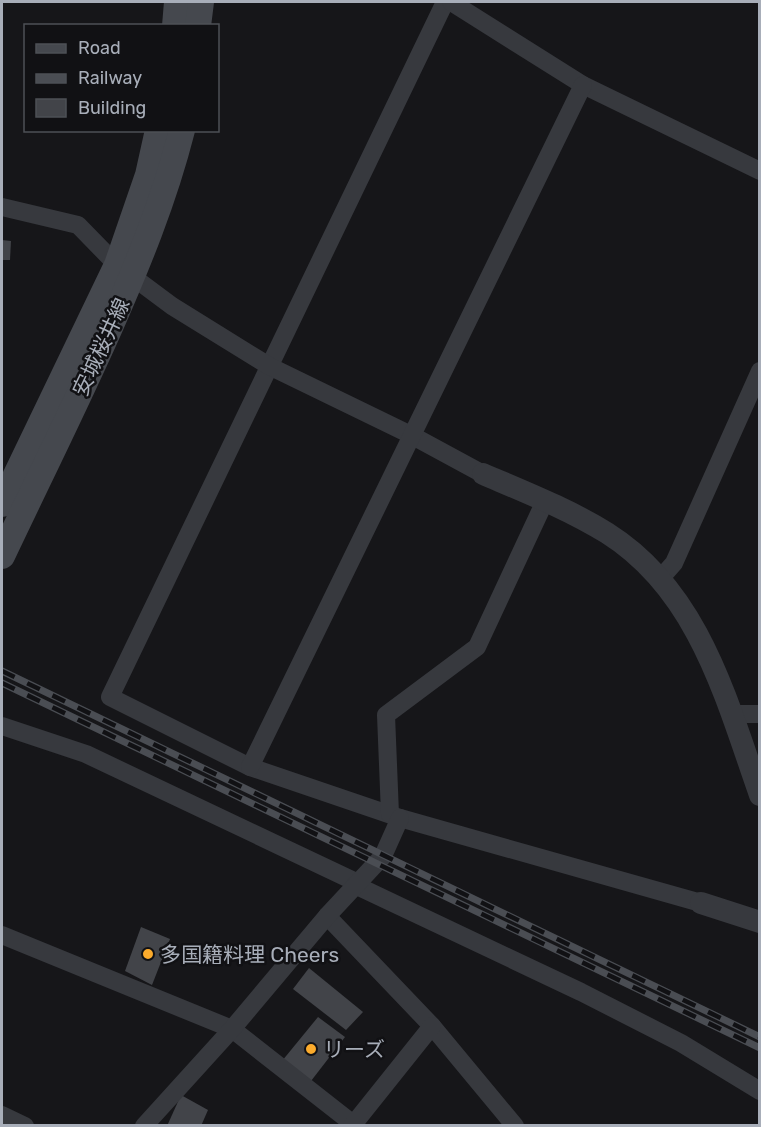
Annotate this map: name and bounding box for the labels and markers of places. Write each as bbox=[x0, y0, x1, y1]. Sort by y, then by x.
place label: 多国籍料理 Cheers bbox=[160, 942, 339, 967]
marker: 多国籍料理 Cheers bbox=[141, 947, 155, 961]
place label: リーズ bbox=[323, 1037, 385, 1062]
marker: リーズ bbox=[304, 1042, 318, 1056]

